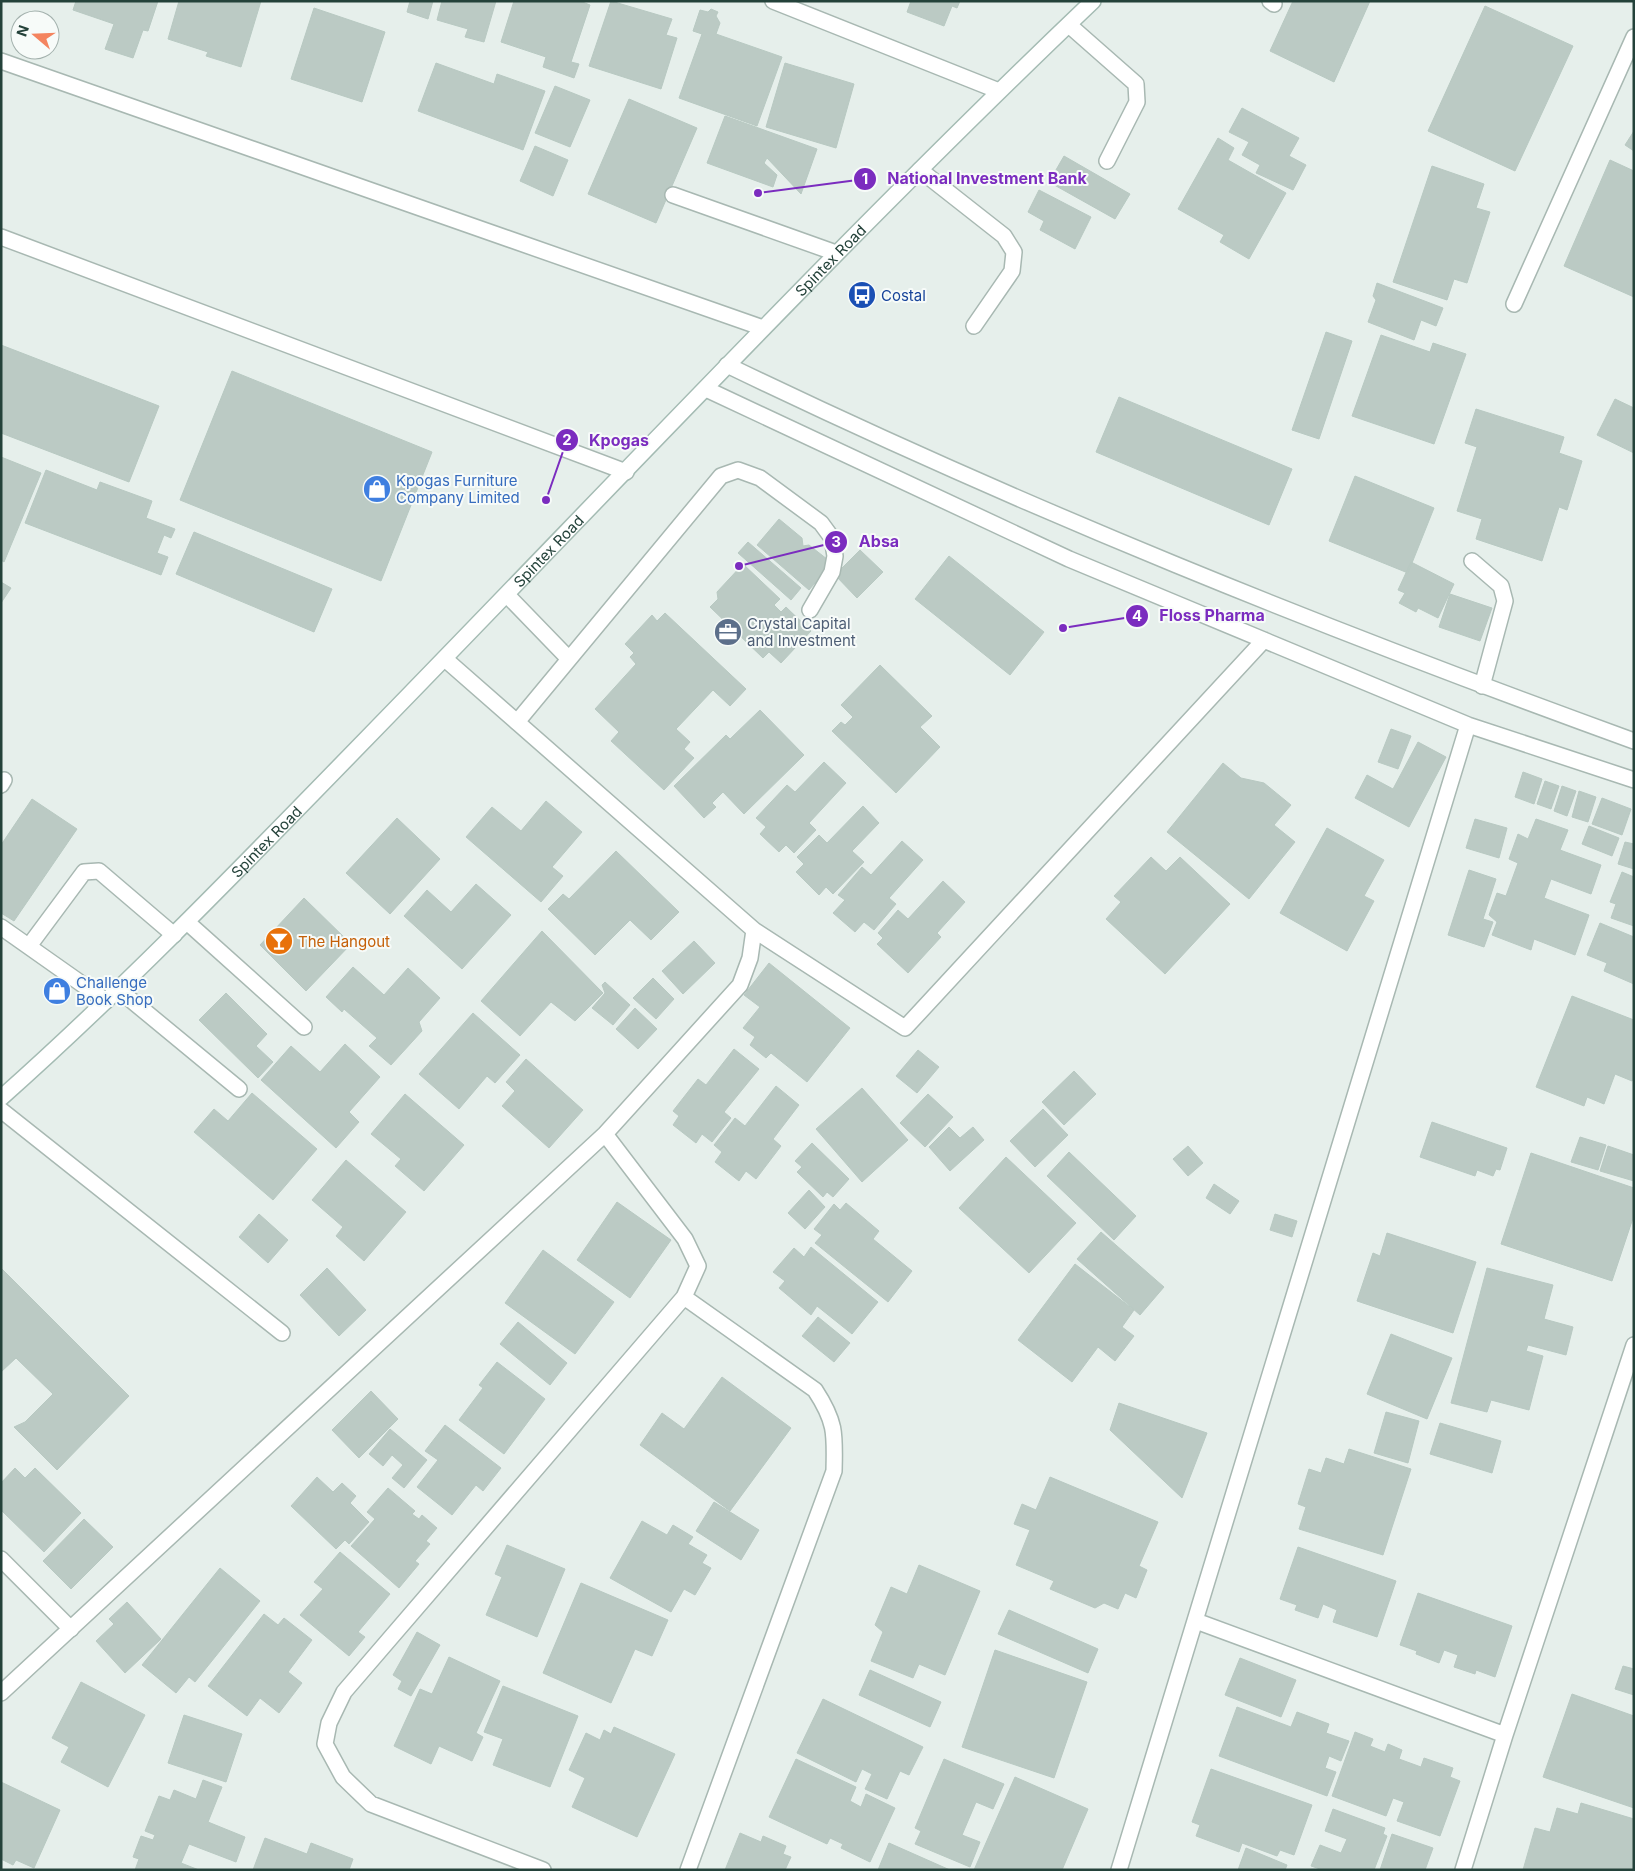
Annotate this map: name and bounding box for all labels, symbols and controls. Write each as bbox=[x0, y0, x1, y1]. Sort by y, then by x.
north arrow bbox=[10, 10, 60, 60]
text: N bbox=[12, 23, 32, 38]
callout: National Investment Bank bbox=[853, 163, 1097, 194]
text: National Investment Bank bbox=[887, 168, 1088, 188]
text: 1 bbox=[862, 169, 868, 188]
street label: Spintex Road bbox=[791, 220, 870, 300]
bus stop icon: Costal bbox=[847, 280, 877, 310]
place label: Costal bbox=[881, 286, 926, 305]
callout: Kpogas bbox=[555, 425, 659, 456]
text: 2 bbox=[562, 430, 572, 449]
text: Kpogas bbox=[589, 430, 649, 450]
place label: Kpogas Furniture Company Limited bbox=[396, 471, 520, 507]
shop icon: Kpogas Furniture Company Limited bbox=[362, 474, 392, 504]
street label: Spintex Road bbox=[509, 511, 587, 591]
callout: Absa bbox=[823, 526, 909, 557]
text: Absa bbox=[859, 531, 899, 551]
text: 3 bbox=[831, 532, 841, 551]
callout: Floss Pharma bbox=[1124, 600, 1275, 631]
text: Floss Pharma bbox=[1159, 605, 1265, 625]
text: 4 bbox=[1132, 606, 1142, 625]
place label: Crystal Capital and Investment bbox=[747, 614, 856, 650]
office icon: Crystal Capital and Investment bbox=[713, 617, 743, 647]
street label: Spintex Road bbox=[227, 801, 305, 881]
bar icon: The Hangout bbox=[264, 926, 294, 956]
place label: The Hangout bbox=[298, 932, 390, 951]
place label: Challenge Book Shop bbox=[76, 973, 153, 1009]
shop icon: Challenge Book Shop bbox=[42, 976, 72, 1006]

